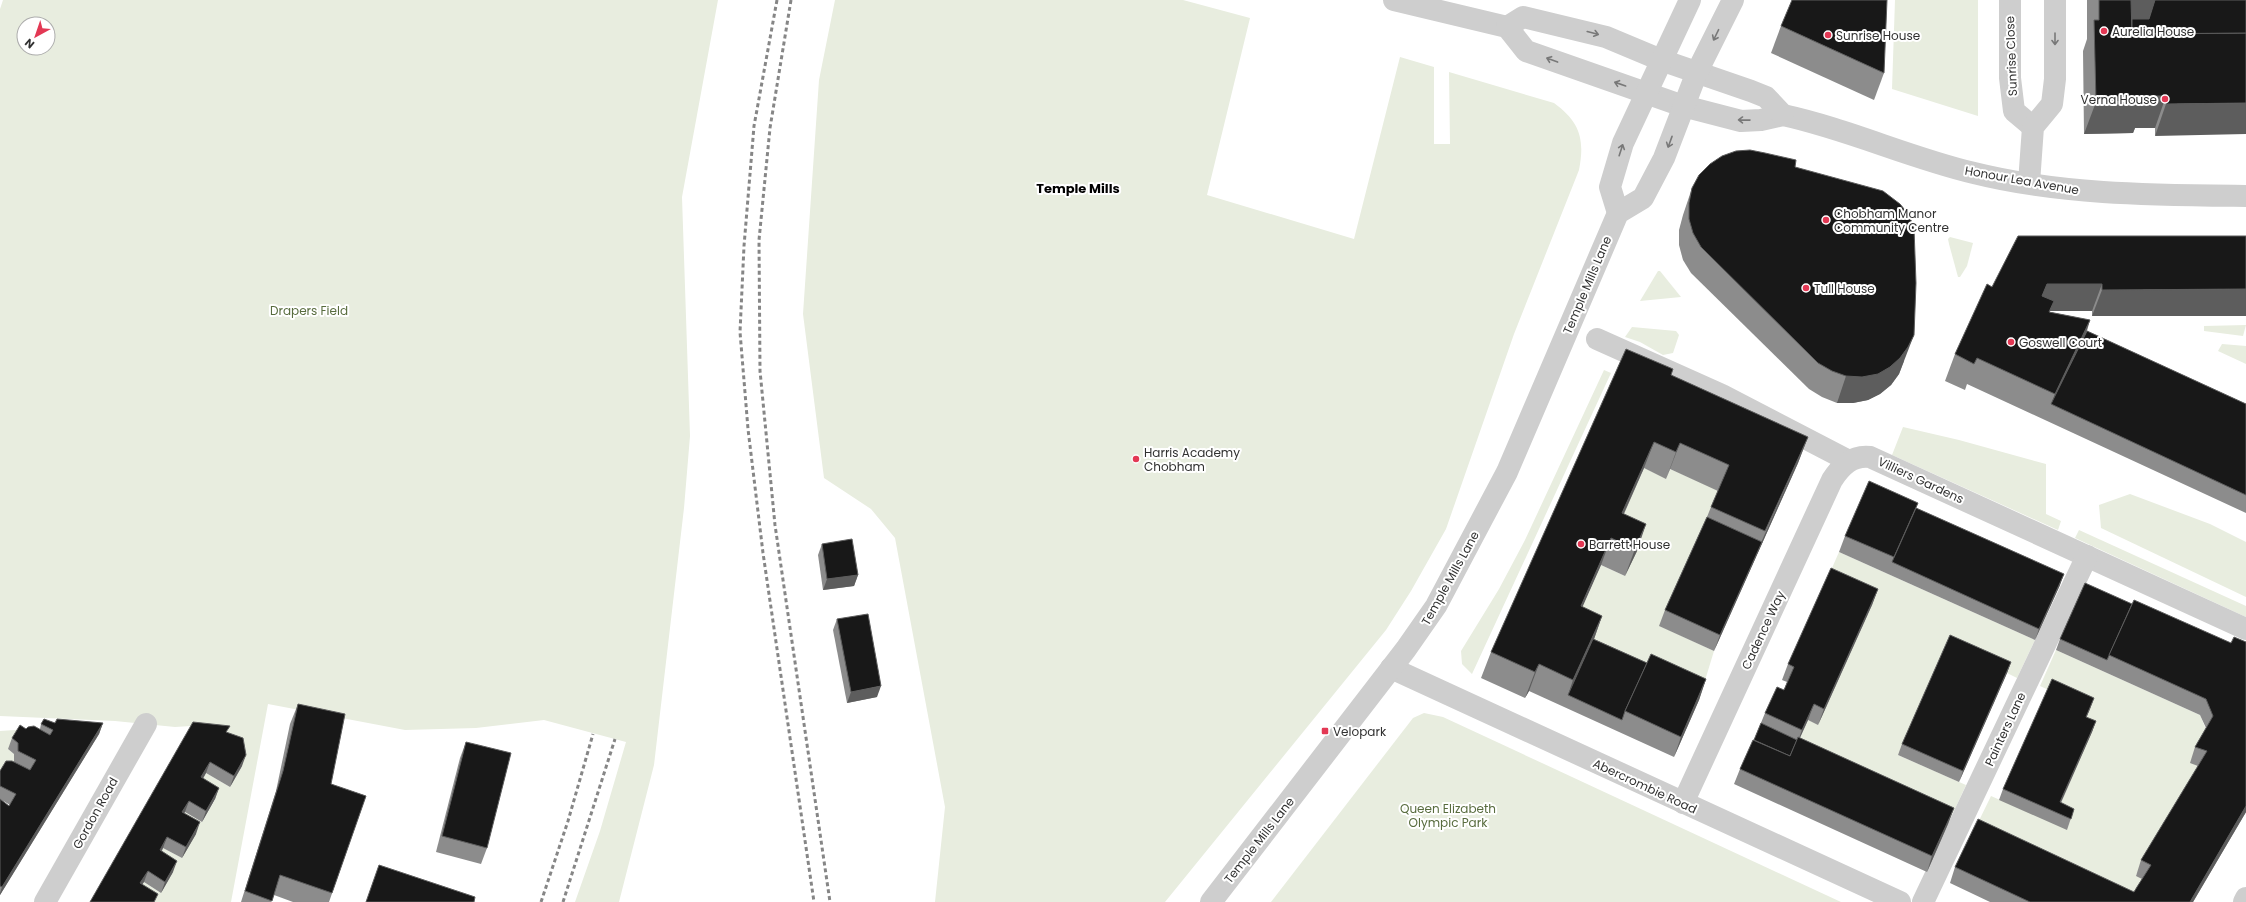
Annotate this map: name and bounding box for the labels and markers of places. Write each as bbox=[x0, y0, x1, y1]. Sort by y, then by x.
place label: Aurelia House bbox=[2112, 23, 2194, 40]
marker: Aurelia House bbox=[2099, 26, 2109, 36]
place label: Sunrise House bbox=[1836, 27, 1920, 44]
marker: Sunrise House bbox=[1823, 30, 1833, 40]
place label: Verna House bbox=[2081, 91, 2157, 108]
marker: Verna House bbox=[2160, 94, 2170, 104]
place label: Chobham Manor Community Centre bbox=[1834, 205, 1949, 236]
marker: Chobham Manor Community Centre bbox=[1821, 215, 1831, 225]
place label: Tull House bbox=[1814, 280, 1875, 297]
marker: Tull House bbox=[1801, 283, 1811, 293]
place label: Goswell Court bbox=[2019, 334, 2102, 351]
marker: Goswell Court bbox=[2006, 337, 2016, 347]
place label: Harris Academy Chobham bbox=[1144, 444, 1240, 475]
marker: Harris Academy Chobham bbox=[1131, 454, 1141, 464]
place label: Barrett House bbox=[1589, 536, 1670, 553]
marker: Barrett House bbox=[1576, 539, 1586, 549]
place label: Velopark bbox=[1333, 723, 1387, 740]
marker: Velopark bbox=[1320, 726, 1330, 736]

